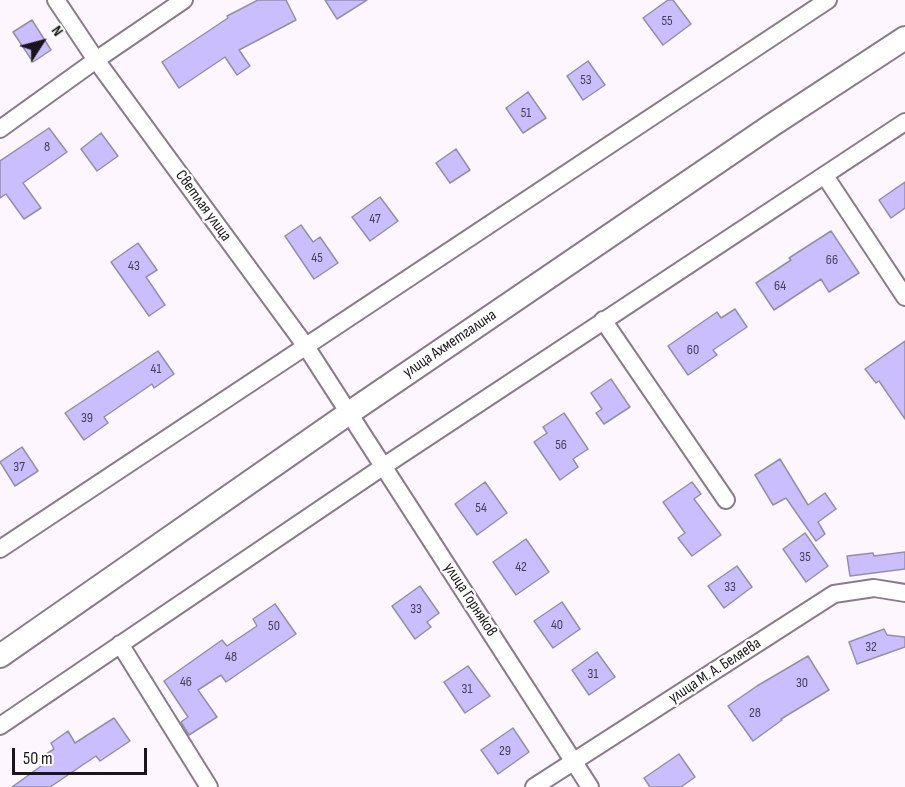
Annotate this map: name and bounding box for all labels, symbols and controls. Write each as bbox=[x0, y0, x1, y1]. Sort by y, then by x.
north arrow bbox=[12, 12, 72, 72]
house number: 55 bbox=[661, 13, 673, 29]
text: N bbox=[47, 22, 67, 40]
house number: 53 bbox=[580, 72, 592, 88]
house number: 51 bbox=[521, 105, 531, 121]
house number: 8 bbox=[44, 139, 50, 155]
street label: Светлая улица bbox=[171, 167, 235, 245]
house number: 47 bbox=[369, 211, 381, 227]
house number: 45 bbox=[311, 250, 323, 266]
house number: 66 bbox=[826, 252, 838, 268]
house number: 43 bbox=[128, 258, 140, 274]
house number: 64 bbox=[774, 278, 786, 294]
street label: улица Ахметгалина bbox=[400, 306, 500, 382]
house number: 60 bbox=[687, 342, 699, 358]
house number: 41 bbox=[151, 361, 161, 377]
house number: 39 bbox=[81, 410, 93, 426]
house number: 56 bbox=[555, 437, 567, 453]
house number: 37 bbox=[13, 459, 25, 475]
house number: 54 bbox=[475, 500, 487, 516]
house number: 35 bbox=[799, 549, 811, 565]
house number: 42 bbox=[515, 559, 527, 575]
street label: улица Горняков bbox=[439, 560, 501, 640]
house number: 33 bbox=[724, 579, 736, 595]
house number: 33 bbox=[410, 601, 422, 617]
house number: 40 bbox=[551, 617, 563, 633]
house number: 50 bbox=[268, 618, 280, 634]
street label: улица М. А. Беляева bbox=[665, 634, 765, 708]
house number: 32 bbox=[865, 639, 877, 655]
house number: 48 bbox=[225, 649, 237, 665]
house number: 31 bbox=[588, 666, 598, 682]
house number: 46 bbox=[180, 674, 192, 690]
house number: 30 bbox=[796, 675, 808, 691]
house number: 31 bbox=[462, 681, 472, 697]
house number: 28 bbox=[749, 705, 761, 721]
scale bar bbox=[15, 736, 150, 774]
house number: 29 bbox=[499, 743, 511, 759]
text: 50 m bbox=[23, 748, 53, 769]

